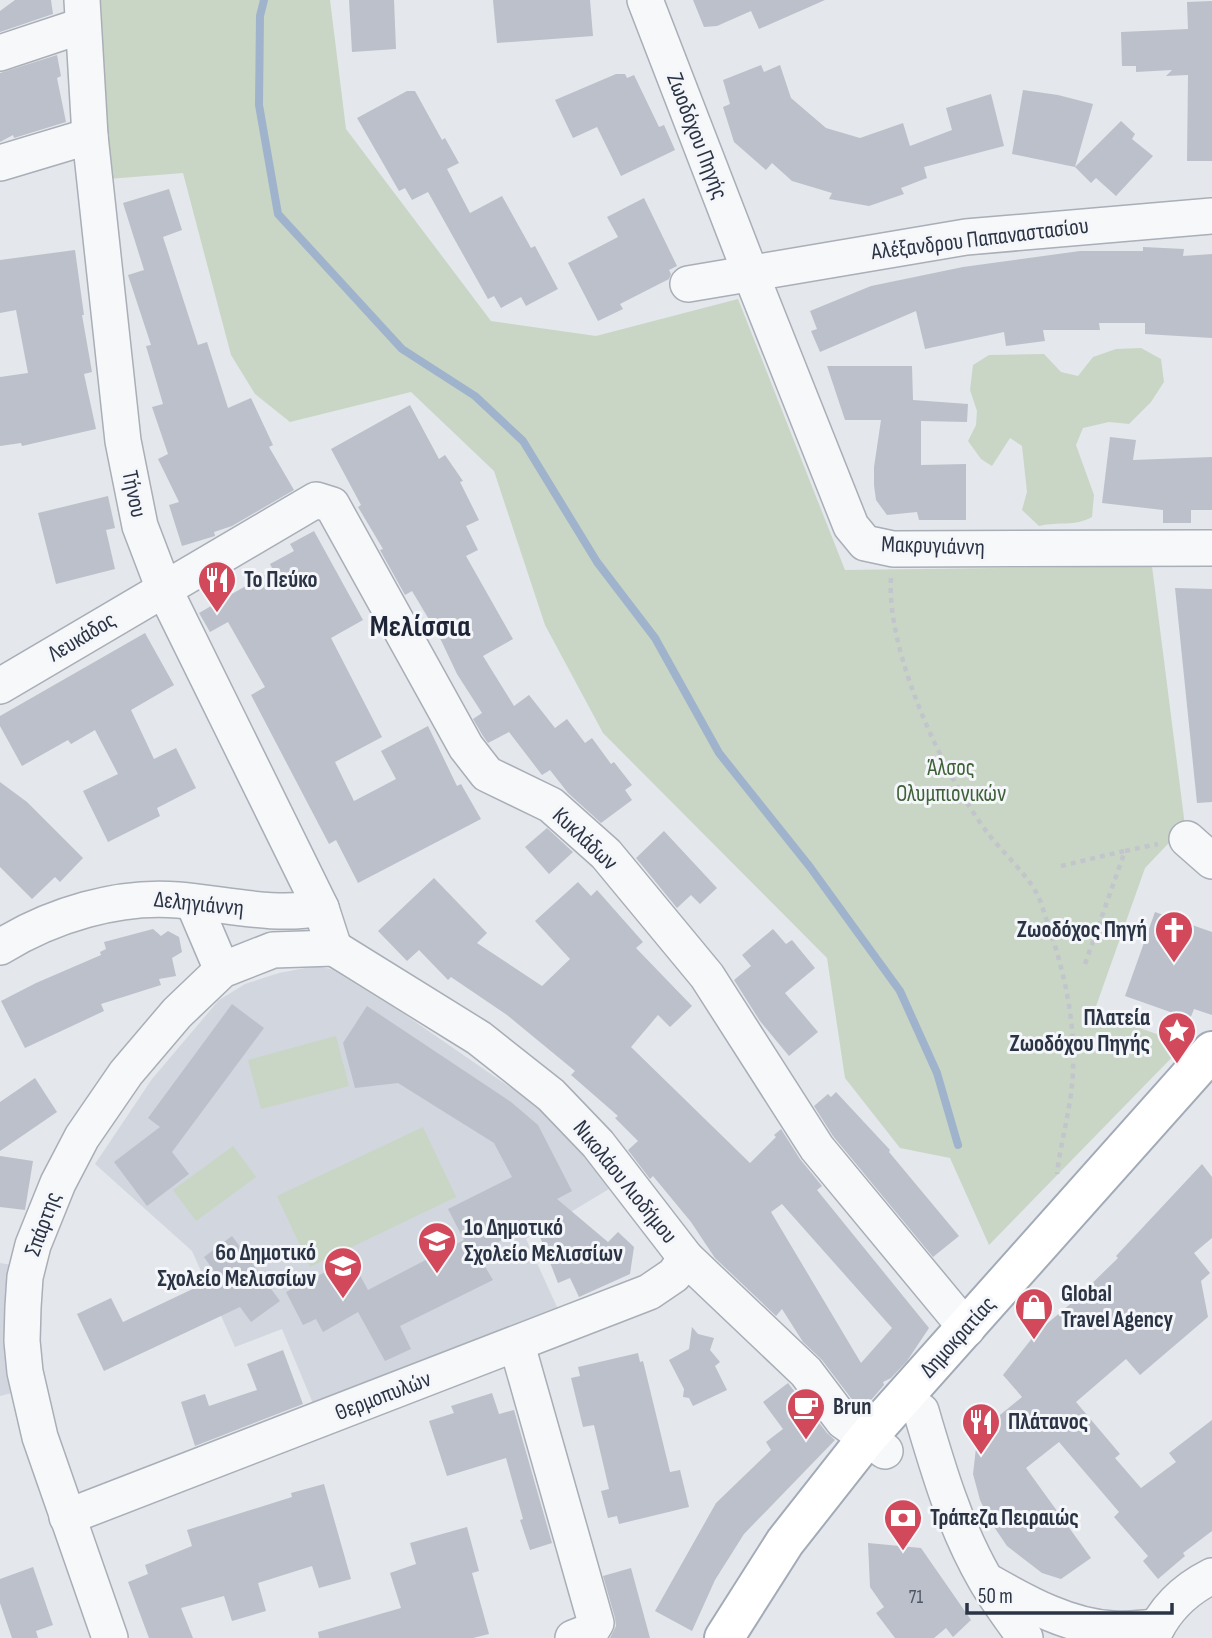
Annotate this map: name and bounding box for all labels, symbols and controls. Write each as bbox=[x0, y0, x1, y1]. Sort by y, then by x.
street label: Ζωοδόχου Πηγής bbox=[660, 69, 734, 203]
street label: Αλέξανδρου Παπαναστασίου bbox=[869, 212, 1090, 266]
street label: Τήνου bbox=[115, 468, 153, 520]
street label: Μακρυγιάννη bbox=[881, 530, 985, 562]
restaurant icon: Το Πεύκο bbox=[196, 559, 238, 614]
place label: Το Πεύκο bbox=[244, 566, 318, 594]
street label: Λευκάδος bbox=[42, 606, 121, 669]
district label: Μελίσσια bbox=[370, 609, 471, 645]
park label: Άλσος Ολυμπιονικών bbox=[896, 754, 1006, 808]
street label: Κυκλάδων bbox=[546, 802, 624, 876]
street label: Δεληγιάννη bbox=[153, 885, 245, 923]
church icon: Ζωοδόχος Πηγή bbox=[1153, 909, 1195, 964]
place label: Ζωοδόχος Πηγή bbox=[1017, 916, 1147, 944]
place label: Πλατεία Ζωοδόχου Πηγής bbox=[1009, 1004, 1150, 1058]
place icon: Πλατεία Ζωοδόχου Πηγής bbox=[1156, 1010, 1198, 1065]
street label: Νικολάου Λιοδήμου bbox=[567, 1115, 683, 1249]
street label: Σπάρτης bbox=[18, 1188, 68, 1260]
place label: 1ο Δημοτικό Σχολείο Μελισσίων bbox=[464, 1214, 623, 1268]
school or university icon: 1ο Δημοτικό Σχολείο Μελισσίων bbox=[416, 1220, 458, 1275]
place label: 6ο Δημοτικό Σχολείο Μελισσίων bbox=[157, 1239, 316, 1293]
school or university icon: 6ο Δημοτικό Σχολείο Μελισσίων bbox=[322, 1245, 364, 1300]
place label: Global Travel Agency bbox=[1061, 1280, 1174, 1334]
shop icon: Global Travel Agency bbox=[1013, 1286, 1055, 1341]
street label: Δημοκρατίας bbox=[914, 1291, 1002, 1383]
street label: Θερμοπυλών bbox=[331, 1365, 435, 1427]
cafe icon: Brun bbox=[785, 1386, 827, 1441]
place label: Brun bbox=[833, 1393, 871, 1421]
restaurant icon: Πλάτανος bbox=[960, 1401, 1002, 1456]
place label: Πλάτανος bbox=[1008, 1408, 1088, 1436]
bank icon: Τράπεζα Πειραιώς bbox=[882, 1497, 924, 1552]
place label: Τράπεζα Πειραιώς bbox=[930, 1504, 1079, 1532]
scale bar bbox=[967, 1572, 1172, 1616]
text: 50 m bbox=[978, 1584, 1013, 1609]
house number: 71 bbox=[909, 1586, 924, 1609]

